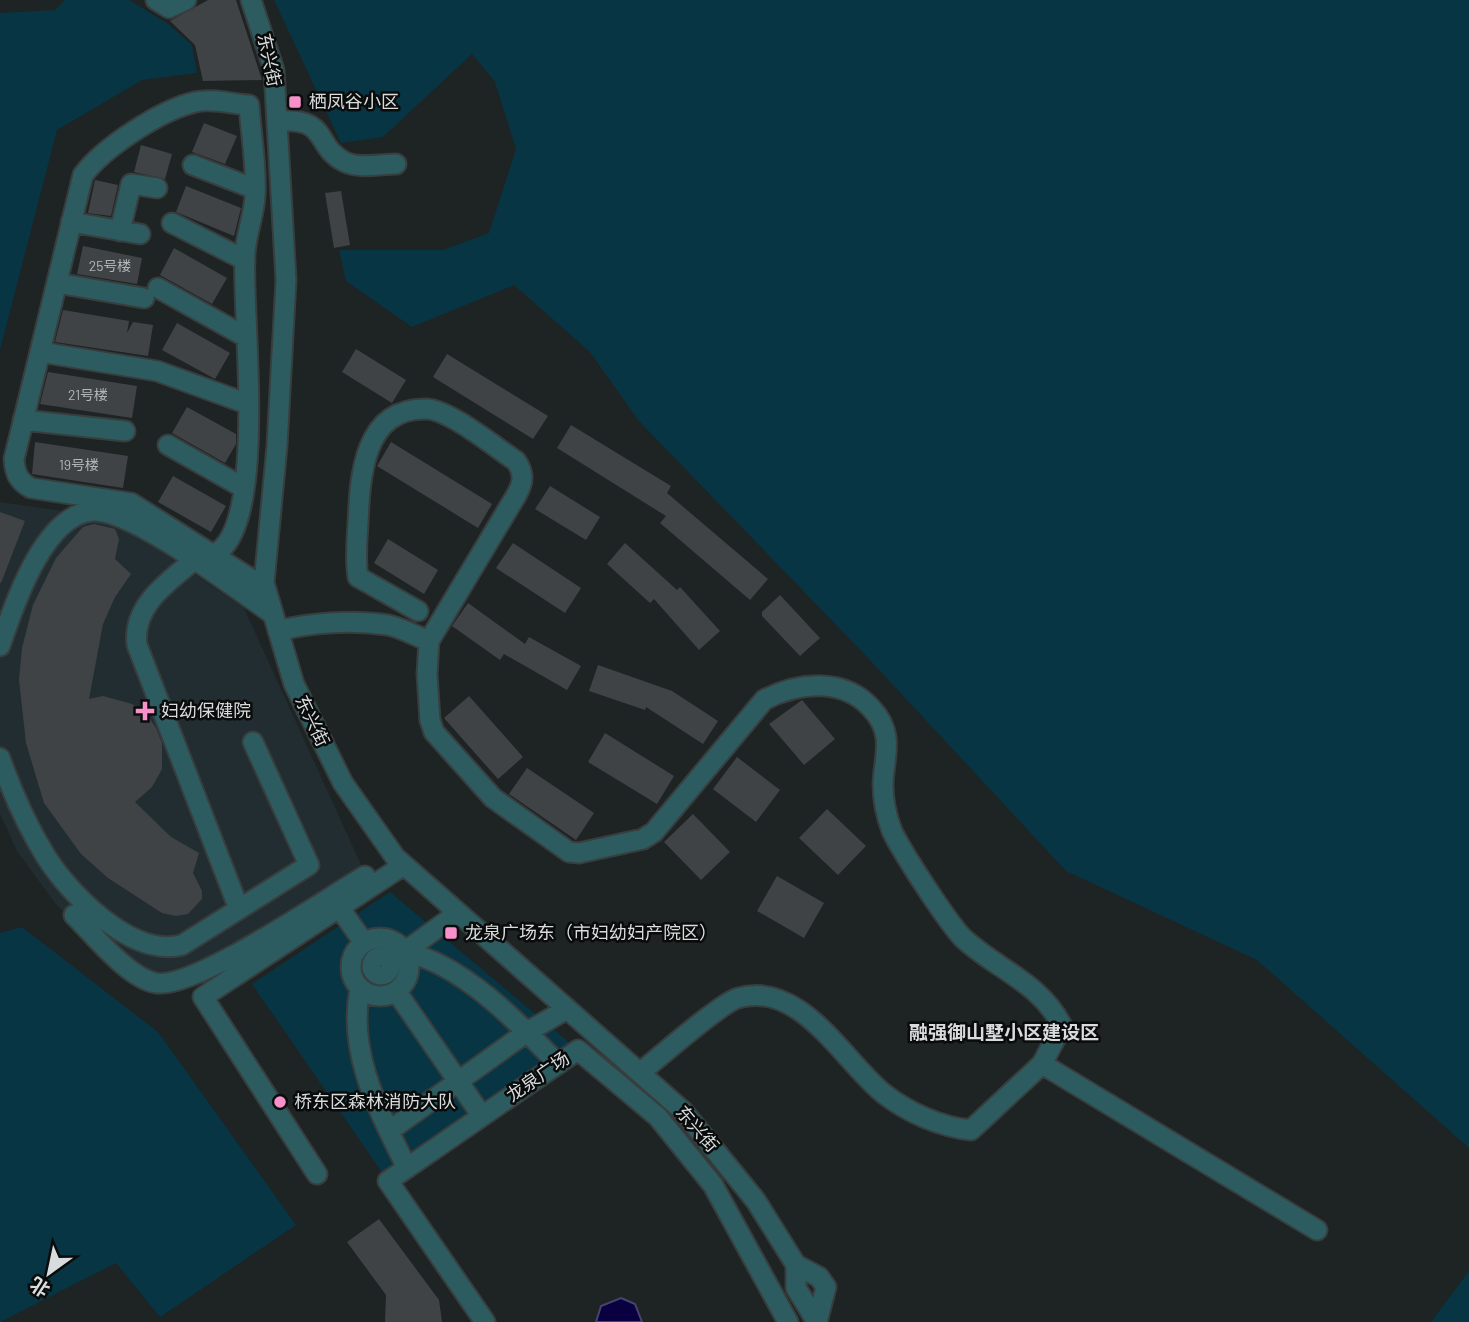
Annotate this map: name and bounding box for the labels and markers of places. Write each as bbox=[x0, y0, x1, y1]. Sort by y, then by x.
place label: 栖凤谷小区 bbox=[309, 90, 399, 112]
marker: 栖凤谷小区 bbox=[287, 94, 303, 110]
place label: 妇幼保健院 bbox=[161, 699, 251, 721]
marker: 妇幼保健院 bbox=[135, 701, 155, 721]
place label: 龙泉广场东（市妇幼妇产院区） bbox=[465, 921, 717, 943]
marker: 龙泉广场东（市妇幼妇产院区） bbox=[443, 925, 459, 941]
place label: 桥东区森林消防大队 bbox=[294, 1090, 456, 1112]
marker: 桥东区森林消防大队 bbox=[272, 1094, 288, 1110]

